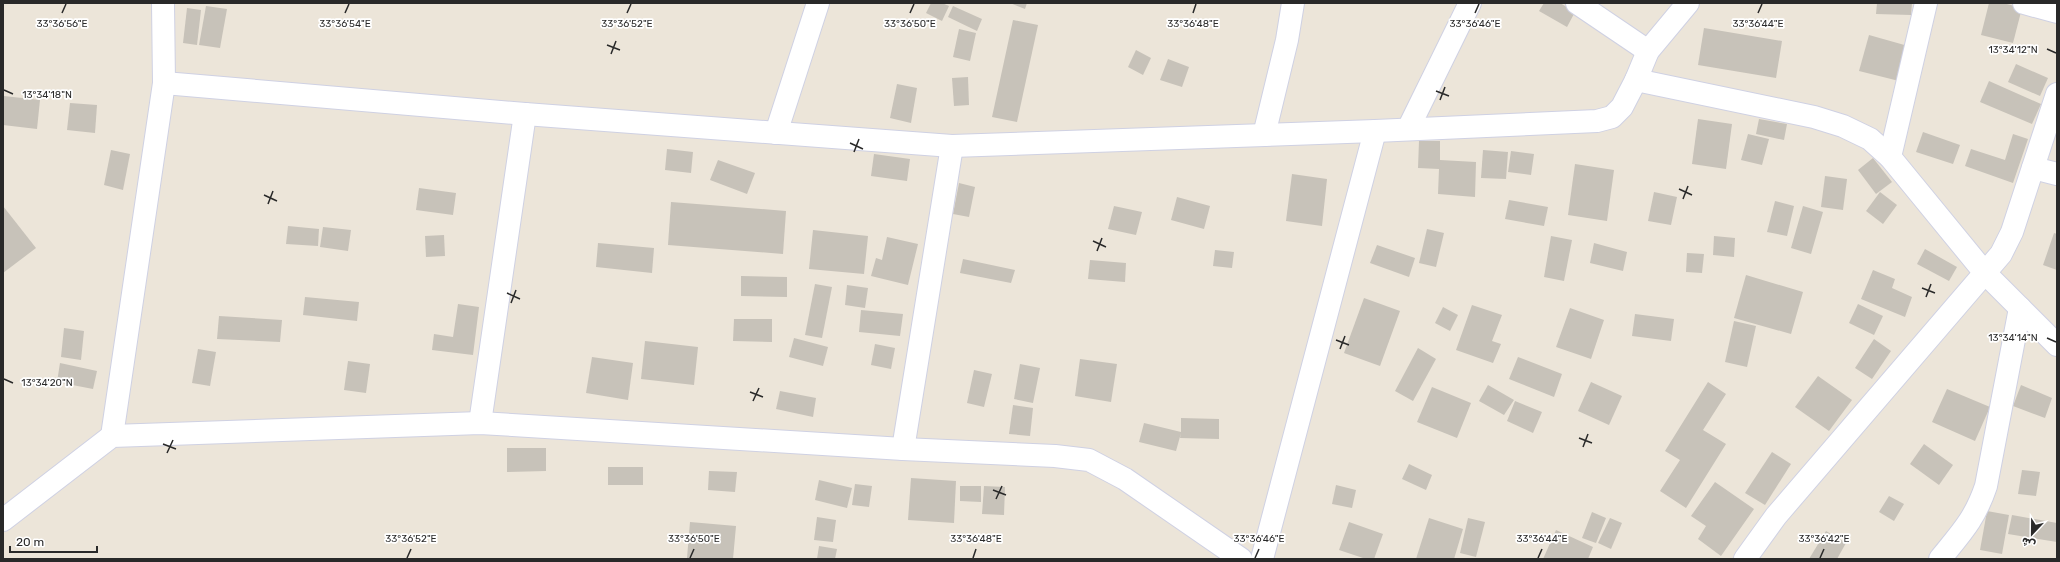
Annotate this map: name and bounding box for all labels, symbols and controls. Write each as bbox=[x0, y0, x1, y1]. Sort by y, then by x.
text: 33°36'56"E bbox=[36, 18, 88, 30]
text: 33°36'54"E bbox=[319, 18, 371, 30]
text: 33°36'52"E bbox=[601, 18, 653, 30]
text: 33°36'50"E bbox=[884, 18, 936, 30]
text: 33°36'48"E bbox=[1167, 18, 1219, 30]
text: 33°36'46"E bbox=[1450, 18, 1500, 30]
text: 33°36'44"E bbox=[1732, 18, 1784, 30]
text: 13°34'12"N bbox=[1988, 44, 2038, 56]
text: 13°34'18"N bbox=[22, 89, 72, 101]
text: 13°34'14"N bbox=[1988, 332, 2038, 344]
text: 13°34'20"N bbox=[21, 377, 73, 389]
north arrow bbox=[2012, 514, 2052, 554]
scale bar bbox=[10, 528, 97, 554]
text: 33°36'52"E bbox=[385, 533, 437, 545]
text: 33°36'50"E bbox=[668, 533, 720, 545]
text: 33°36'48"E bbox=[950, 533, 1002, 545]
text: 33°36'46"E bbox=[1234, 533, 1284, 545]
text: 33°36'44"E bbox=[1516, 533, 1568, 545]
text: 33°36'42"E bbox=[1798, 533, 1850, 545]
text: ش bbox=[2019, 534, 2037, 551]
text: 20 m bbox=[16, 535, 44, 549]

